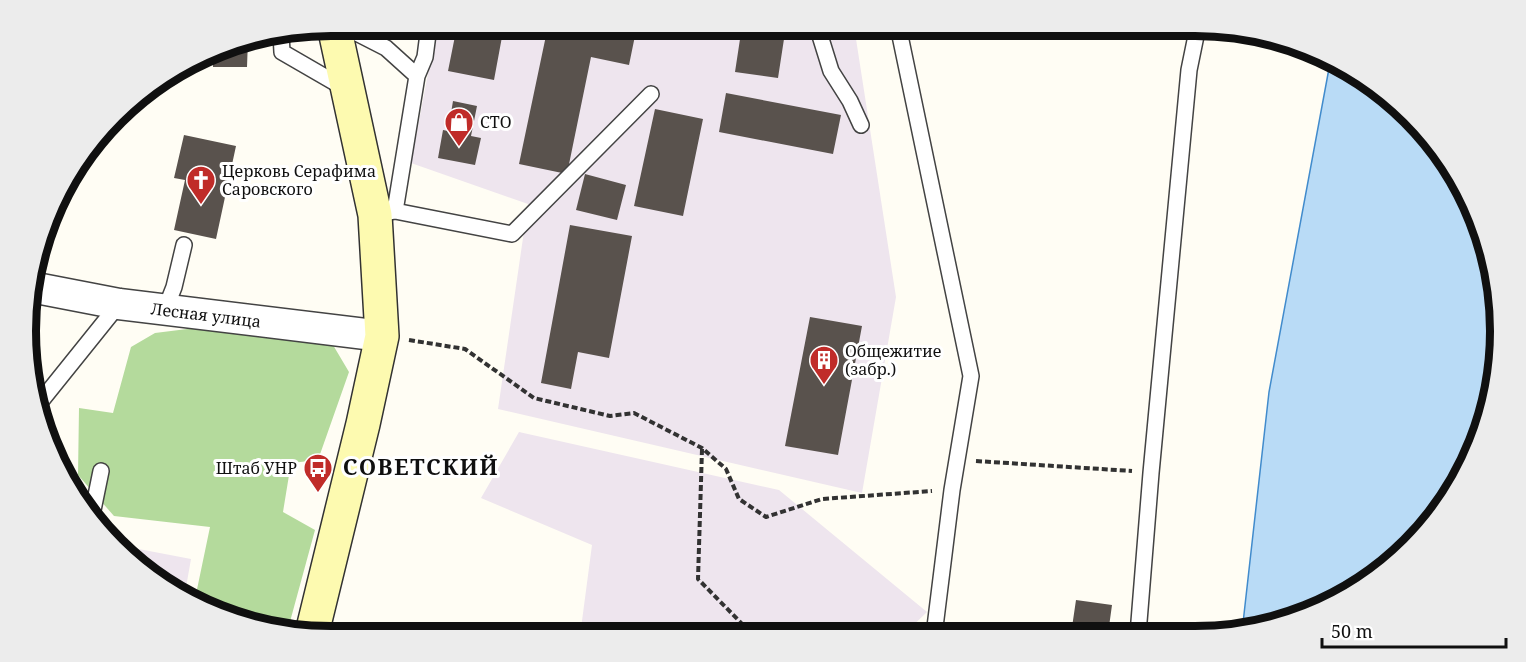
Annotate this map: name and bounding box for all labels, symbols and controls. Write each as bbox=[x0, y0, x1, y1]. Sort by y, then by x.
shop icon: СТО bbox=[443, 106, 475, 148]
place label: СТО bbox=[480, 111, 512, 133]
place label: Церковь Серафима Саровского bbox=[222, 160, 376, 200]
church icon: Церковь Серафима Саровского bbox=[185, 164, 217, 206]
street label: Лесная улица bbox=[150, 297, 262, 333]
place label: Общежитие (забр.) bbox=[845, 340, 941, 380]
building icon: Общежитие (забр.) bbox=[808, 344, 840, 386]
district label: СОВЕТСКИЙ bbox=[343, 451, 499, 481]
bus stop icon: Штаб УНР bbox=[302, 452, 334, 494]
place label: Штаб УНР bbox=[216, 457, 297, 479]
scale bar bbox=[1322, 611, 1506, 649]
text: 50 m bbox=[1331, 619, 1373, 643]

